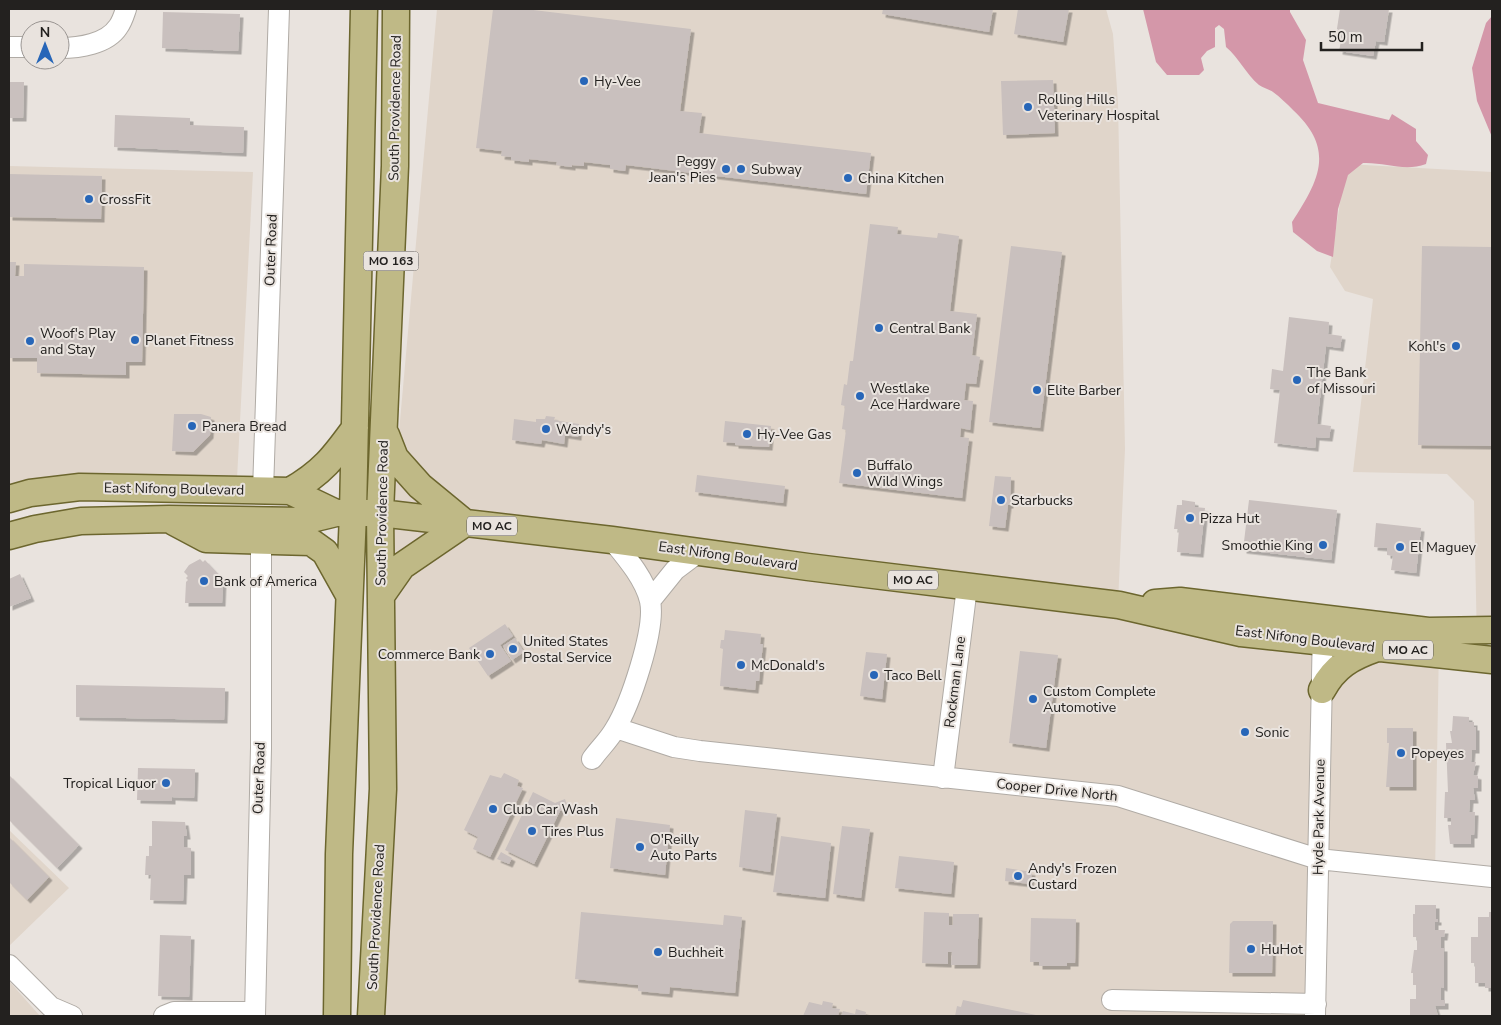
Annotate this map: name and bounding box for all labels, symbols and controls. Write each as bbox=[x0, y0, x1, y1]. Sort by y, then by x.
north arrow bbox=[20, 20, 70, 70]
scale bar bbox=[1321, 20, 1422, 52]
text: N bbox=[40, 23, 50, 42]
text: 50 m bbox=[1328, 27, 1363, 47]
street label: South Providence Road bbox=[384, 35, 406, 181]
place label: Hy-Vee bbox=[594, 72, 641, 91]
marker: Hy-Vee bbox=[578, 75, 590, 87]
place label: Rolling Hills Veterinary Hospital bbox=[1037, 90, 1160, 125]
marker: Rolling Hills Veterinary Hospital bbox=[1022, 101, 1034, 113]
place label: Peggy Jean's Pies bbox=[648, 152, 717, 187]
place label: Subway bbox=[751, 160, 803, 179]
marker: Peggy Jean's Pies bbox=[720, 163, 732, 175]
marker: Subway bbox=[735, 163, 747, 175]
place label: China Kitchen bbox=[858, 169, 944, 188]
marker: China Kitchen bbox=[842, 172, 854, 184]
place label: CrossFit bbox=[99, 190, 151, 209]
marker: CrossFit bbox=[83, 193, 95, 205]
street label: Outer Road bbox=[260, 214, 282, 286]
road number: MO 163 bbox=[364, 252, 418, 270]
place label: Central Bank bbox=[889, 319, 971, 338]
marker: Central Bank bbox=[873, 322, 885, 334]
place label: Woof's Play and Stay bbox=[40, 324, 117, 359]
place label: Planet Fitness bbox=[145, 331, 234, 350]
marker: Planet Fitness bbox=[129, 334, 141, 346]
marker: Woof's Play and Stay bbox=[24, 335, 36, 347]
place label: Kohl's bbox=[1408, 337, 1446, 356]
marker: Kohl's bbox=[1450, 340, 1462, 352]
place label: The Bank of Missouri bbox=[1307, 363, 1376, 398]
marker: The Bank of Missouri bbox=[1291, 374, 1303, 386]
place label: Westlake Ace Hardware bbox=[870, 379, 960, 414]
place label: Elite Barber bbox=[1047, 381, 1121, 400]
marker: Elite Barber bbox=[1031, 384, 1043, 396]
marker: Westlake Ace Hardware bbox=[854, 390, 866, 402]
place label: Panera Bread bbox=[202, 417, 287, 436]
marker: Panera Bread bbox=[186, 420, 198, 432]
place label: Wendy's bbox=[556, 420, 611, 439]
marker: Wendy's bbox=[540, 423, 552, 435]
place label: Hy-Vee Gas bbox=[757, 425, 832, 444]
marker: Hy-Vee Gas bbox=[741, 428, 753, 440]
street label: South Providence Road bbox=[371, 440, 393, 586]
place label: Buffalo Wild Wings bbox=[867, 456, 943, 491]
marker: Buffalo Wild Wings bbox=[851, 467, 863, 479]
street label: East Nifong Boulevard bbox=[104, 478, 244, 500]
place label: Starbucks bbox=[1011, 491, 1073, 510]
marker: Starbucks bbox=[995, 494, 1007, 506]
place label: Pizza Hut bbox=[1200, 509, 1260, 528]
marker: Pizza Hut bbox=[1184, 512, 1196, 524]
road number: MO AC bbox=[467, 516, 517, 536]
place label: Smoothie King bbox=[1222, 536, 1313, 555]
street label: East Nifong Boulevard bbox=[657, 537, 799, 575]
place label: El Maguey bbox=[1410, 538, 1477, 557]
marker: Smoothie King bbox=[1317, 539, 1329, 551]
marker: El Maguey bbox=[1394, 541, 1406, 553]
road number: MO AC bbox=[888, 570, 938, 590]
place label: Bank of America bbox=[214, 572, 317, 591]
marker: Bank of America bbox=[198, 575, 210, 587]
street label: East Nifong Boulevard bbox=[1234, 621, 1376, 657]
place label: United States Postal Service bbox=[523, 632, 612, 667]
street label: Rockman Lane bbox=[940, 635, 970, 729]
road number: MO AC bbox=[1383, 640, 1433, 660]
marker: United States Postal Service bbox=[507, 643, 519, 655]
place label: Commerce Bank bbox=[378, 645, 481, 664]
marker: Commerce Bank bbox=[484, 648, 496, 660]
place label: McDonald's bbox=[751, 656, 825, 675]
marker: McDonald's bbox=[735, 659, 747, 671]
place label: Taco Bell bbox=[884, 666, 943, 685]
marker: Taco Bell bbox=[868, 669, 880, 681]
place label: Custom Complete Automotive bbox=[1043, 682, 1156, 717]
marker: Custom Complete Automotive bbox=[1027, 693, 1039, 705]
place label: Sonic bbox=[1255, 723, 1290, 742]
marker: Sonic bbox=[1239, 726, 1251, 738]
street label: Outer Road bbox=[248, 742, 270, 814]
place label: Popeyes bbox=[1411, 744, 1464, 763]
marker: Popeyes bbox=[1395, 747, 1407, 759]
street label: Hyde Park Avenue bbox=[1308, 759, 1330, 875]
place label: Tropical Liquor bbox=[63, 774, 156, 793]
street label: Cooper Drive North bbox=[995, 774, 1119, 806]
marker: Tropical Liquor bbox=[160, 777, 172, 789]
place label: Club Car Wash bbox=[503, 800, 598, 819]
marker: Club Car Wash bbox=[487, 803, 499, 815]
place label: Tires Plus bbox=[542, 822, 604, 841]
marker: Tires Plus bbox=[526, 825, 538, 837]
place label: O'Reilly Auto Parts bbox=[650, 830, 717, 865]
marker: O'Reilly Auto Parts bbox=[634, 841, 646, 853]
street label: South Providence Road bbox=[363, 844, 389, 990]
place label: Andy's Frozen Custard bbox=[1028, 859, 1117, 894]
marker: Andy's Frozen Custard bbox=[1012, 870, 1024, 882]
place label: HuHot bbox=[1261, 940, 1303, 959]
place label: Buchheit bbox=[668, 943, 723, 962]
marker: HuHot bbox=[1245, 943, 1257, 955]
marker: Buchheit bbox=[652, 946, 664, 958]

